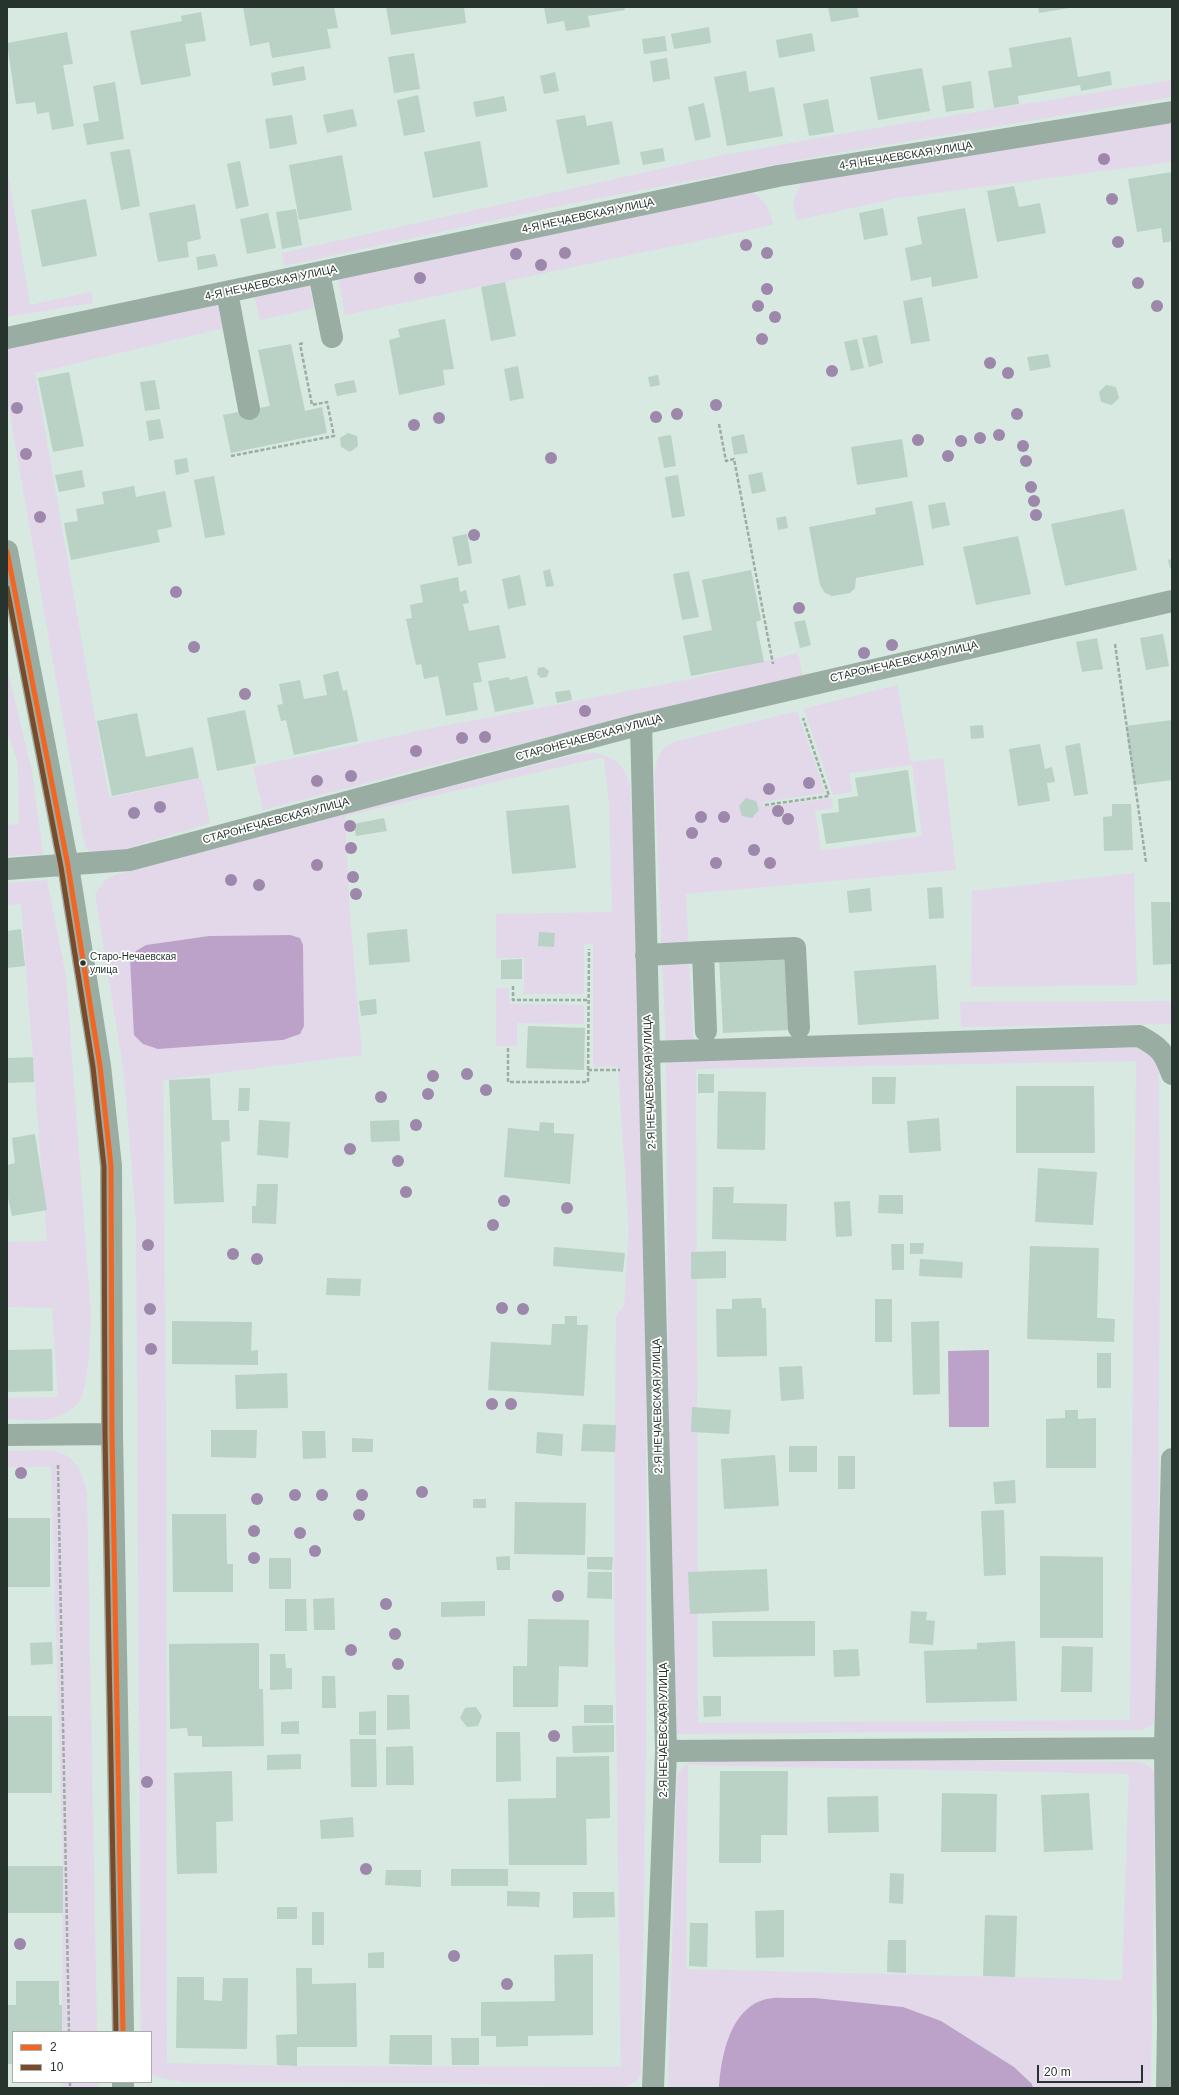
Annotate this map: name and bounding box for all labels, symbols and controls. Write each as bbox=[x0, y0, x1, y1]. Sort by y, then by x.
street label: 4-Я НЕЧАЕВСКАЯ УЛИЦА bbox=[838, 139, 974, 173]
street label: 4-Я НЕЧАЕВСКАЯ УЛИЦА bbox=[521, 196, 655, 236]
street label: 4-Я НЕЧАЕВСКАЯ УЛИЦА bbox=[204, 263, 338, 303]
street label: СТАРОНЕЧАЕВСКАЯ УЛИЦА bbox=[829, 639, 979, 685]
street label: СТАРОНЕЧАЕВСКАЯ УЛИЦА bbox=[514, 712, 664, 764]
street label: СТАРОНЕЧАЕВСКАЯ УЛИЦА bbox=[201, 795, 351, 847]
place label: Старо-Нечаевская улица bbox=[90, 951, 176, 974]
marker: Старо-Нечаевская улица bbox=[78, 958, 88, 968]
street label: 2-Я НЕЧАЕВСКАЯ УЛИЦА bbox=[641, 1014, 659, 1150]
street label: 2-Я НЕЧАЕВСКАЯ УЛИЦА bbox=[650, 1338, 666, 1474]
street label: 2-Я НЕЧАЕВСКАЯ УЛИЦА bbox=[657, 1663, 671, 1797]
legend bbox=[12, 2031, 152, 2083]
text: 2 bbox=[50, 2040, 57, 2054]
scale bar bbox=[1039, 2057, 1145, 2083]
text: 10 bbox=[50, 2060, 63, 2074]
text: 20 m bbox=[1044, 2065, 1071, 2079]

